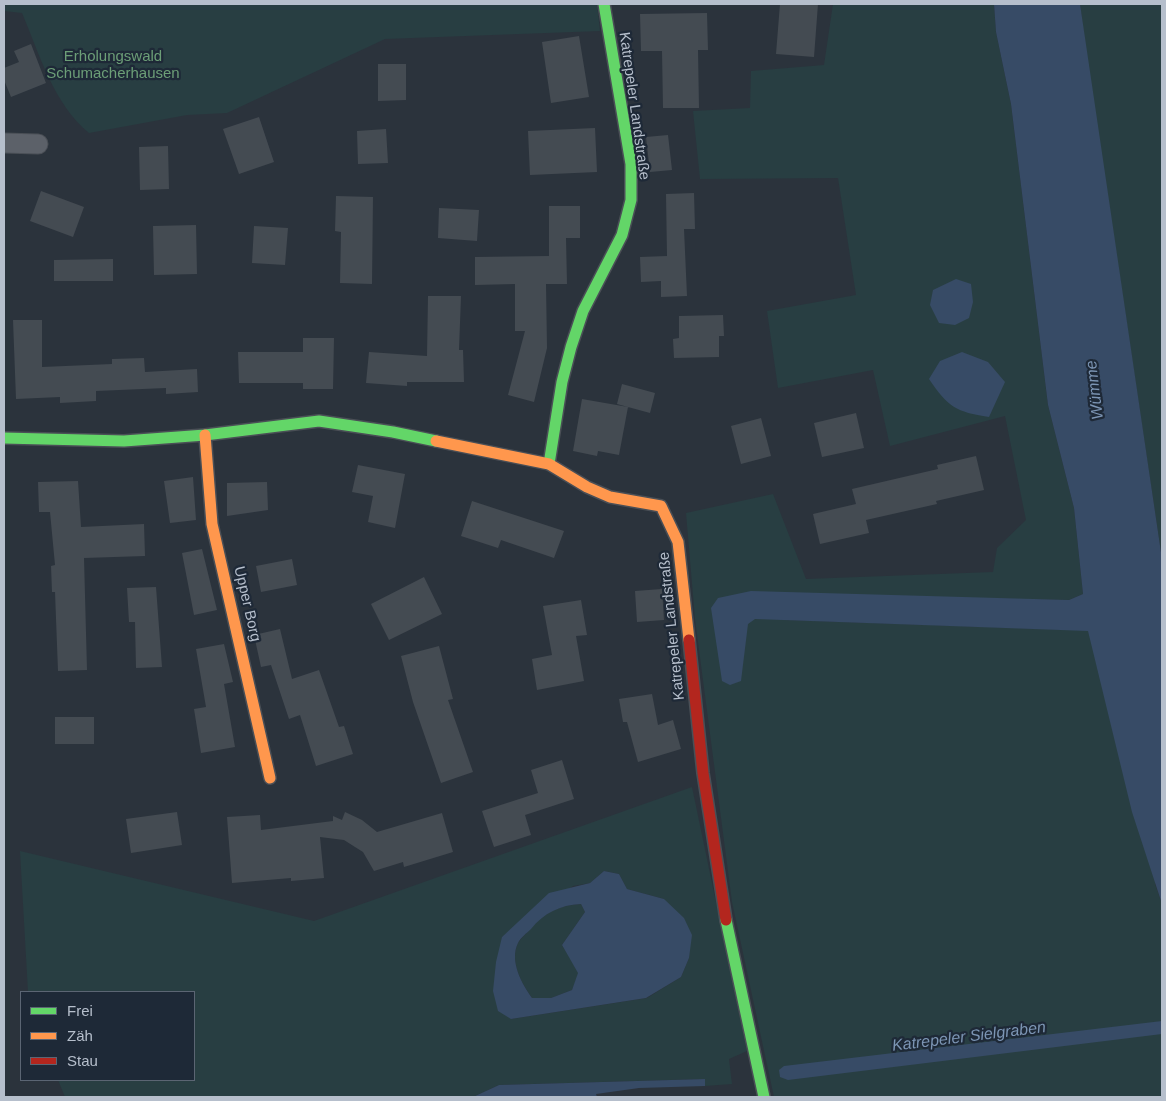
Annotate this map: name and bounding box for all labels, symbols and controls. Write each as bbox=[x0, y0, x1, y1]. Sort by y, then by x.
street label: Katrepeler Landstraße bbox=[615, 31, 653, 181]
park label: Erholungswald Schumacherhausen bbox=[46, 48, 180, 83]
water label: Wümme bbox=[1082, 359, 1108, 421]
street label: Katrepeler Landstraße bbox=[655, 551, 689, 701]
street label: Upper Borg bbox=[230, 565, 264, 643]
legend bbox=[20, 991, 195, 1081]
text: Frei bbox=[67, 1002, 93, 1019]
water label: Katrepeler Sielgraben bbox=[891, 1018, 1047, 1056]
text: Zäh bbox=[67, 1027, 93, 1044]
text: Stau bbox=[67, 1052, 98, 1069]

